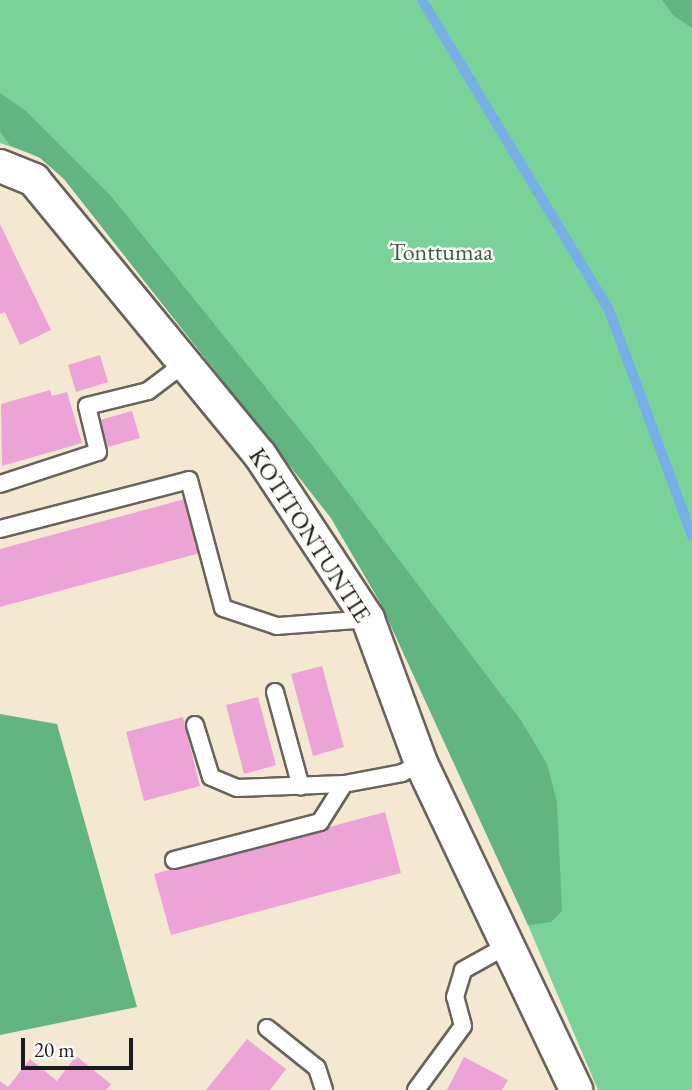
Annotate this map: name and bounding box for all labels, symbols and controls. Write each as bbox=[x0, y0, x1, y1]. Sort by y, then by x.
park label: Tonttumaa bbox=[389, 238, 493, 266]
street label: KOTITONTUNTIE bbox=[243, 442, 377, 628]
scale bar bbox=[24, 1024, 136, 1068]
text: 20 m bbox=[34, 1036, 75, 1063]

